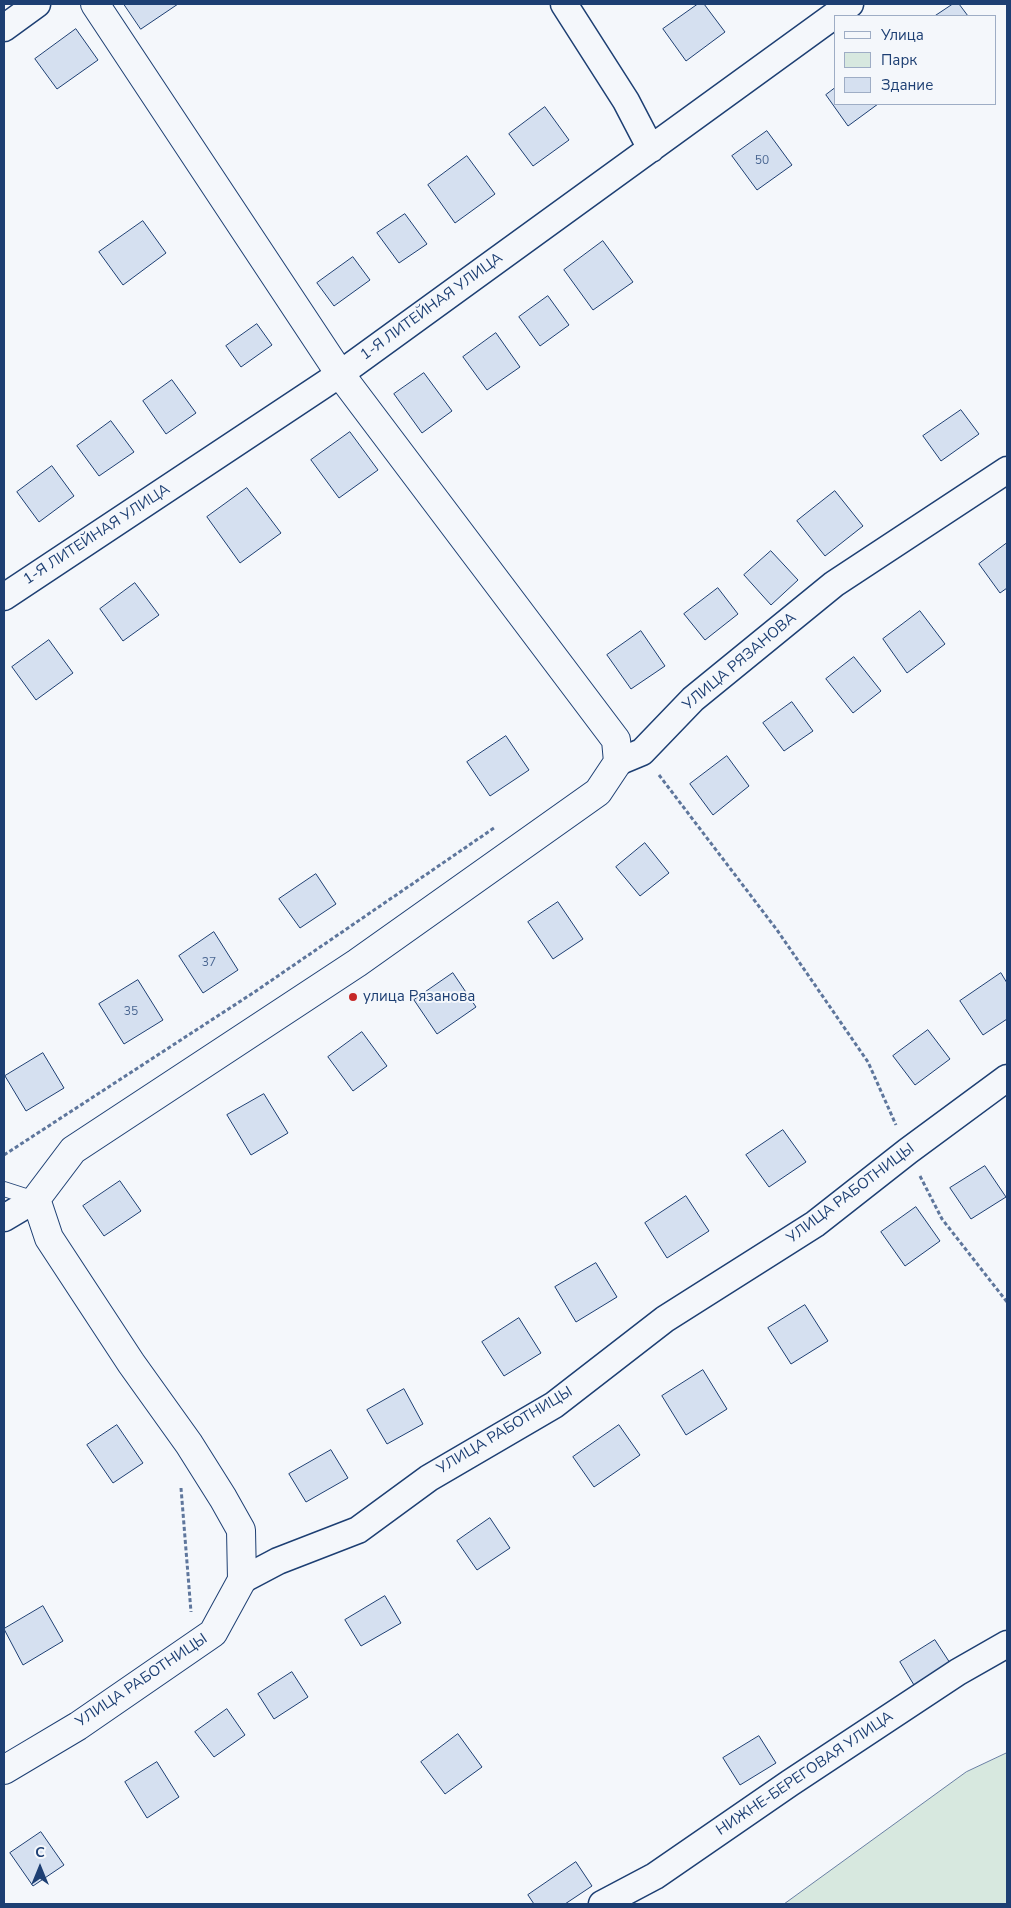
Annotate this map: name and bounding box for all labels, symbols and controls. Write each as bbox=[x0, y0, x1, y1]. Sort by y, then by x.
legend bbox=[834, 15, 996, 105]
text: Улица bbox=[881, 25, 924, 45]
text: Парк bbox=[881, 50, 917, 70]
text: Здание bbox=[881, 75, 933, 95]
house number: 50 bbox=[755, 154, 769, 168]
street label: 1-Я ЛИТЕЙНАЯ УЛИЦА bbox=[357, 249, 507, 365]
street label: 1-Я ЛИТЕЙНАЯ УЛИЦА bbox=[20, 481, 174, 589]
street label: УЛИЦА РЯЗАНОВА bbox=[680, 609, 800, 715]
house number: 37 bbox=[202, 956, 216, 970]
place label: улица Рязанова bbox=[363, 988, 475, 1006]
marker: улица Рязанова bbox=[347, 991, 359, 1003]
house number: 35 bbox=[124, 1005, 138, 1019]
street label: УЛИЦА РАБОТНИЦЫ bbox=[784, 1140, 918, 1248]
street label: УЛИЦА РАБОТНИЦЫ bbox=[434, 1383, 576, 1479]
street label: УЛИЦА РАБОТНИЦЫ bbox=[73, 1630, 211, 1732]
street label: НИЖНЕ-БЕРЕГОВАЯ УЛИЦА bbox=[713, 1708, 897, 1840]
north arrow bbox=[15, 1843, 65, 1893]
text: С bbox=[35, 1843, 45, 1862]

